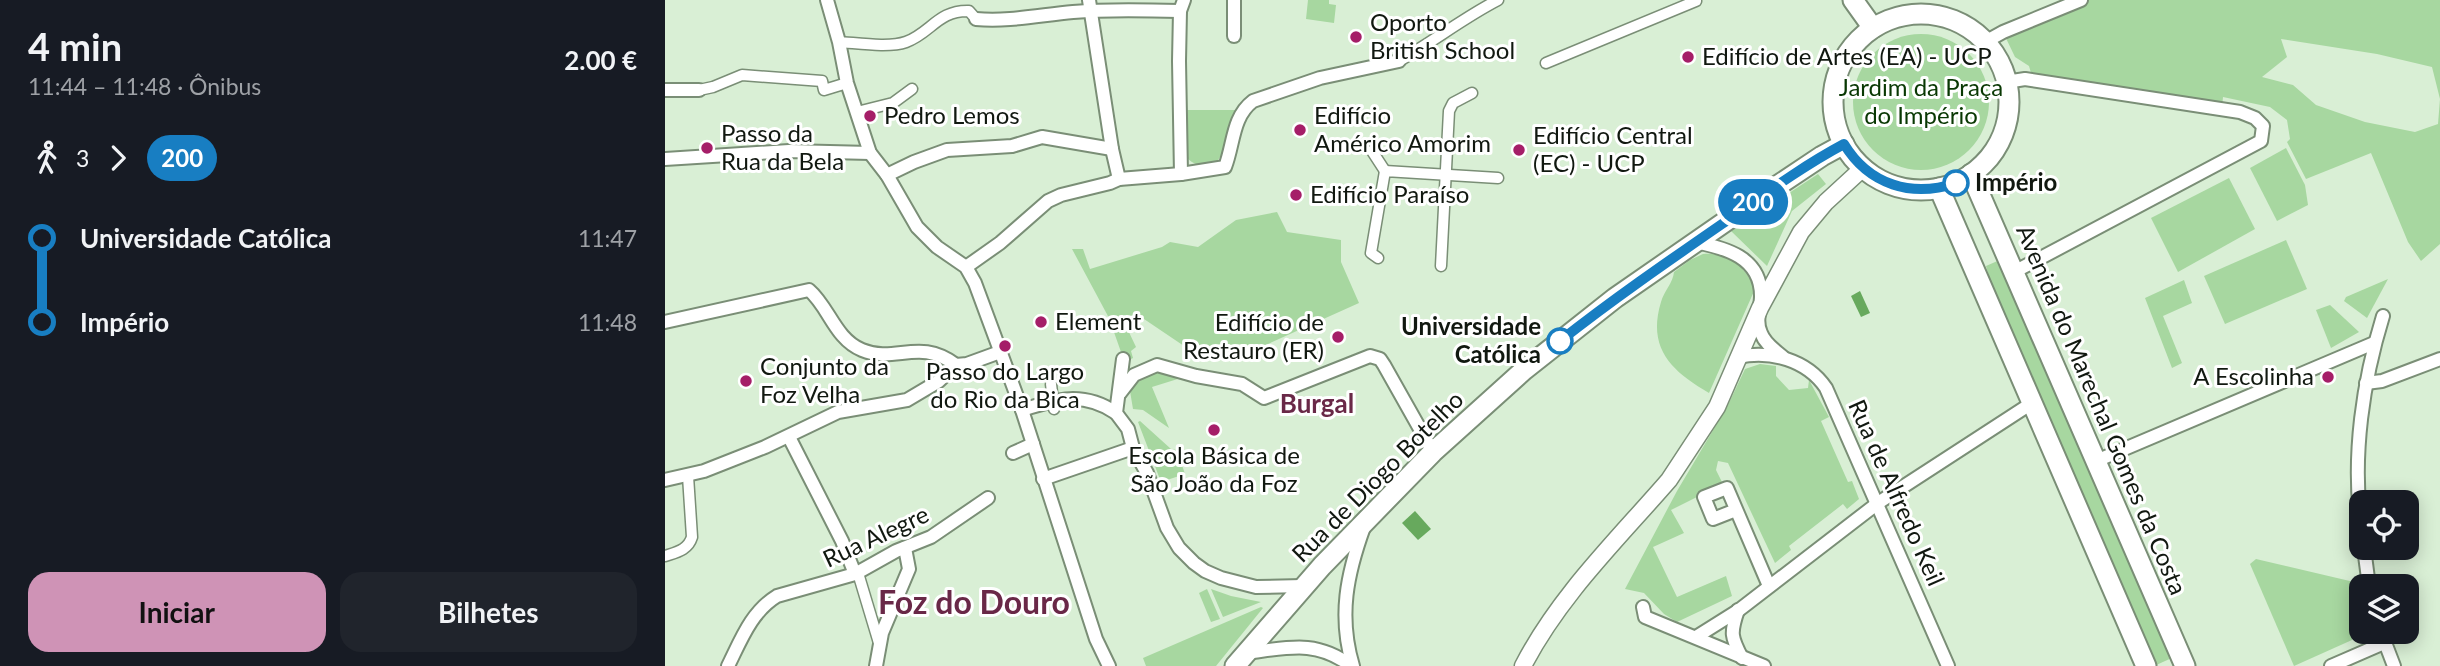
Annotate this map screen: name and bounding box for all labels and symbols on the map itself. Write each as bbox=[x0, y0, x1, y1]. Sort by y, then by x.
place label: Oporto British School bbox=[1370, 7, 1515, 64]
marker: Oporto British School bbox=[1348, 29, 1364, 45]
place label: Edifício de Artes (EA) - UCP bbox=[1702, 41, 1992, 70]
marker: Edifício de Artes (EA) - UCP bbox=[1680, 49, 1696, 65]
park label: Jardim da Praça do Império bbox=[1839, 72, 2003, 129]
place label: Pedro Lemos bbox=[884, 100, 1020, 129]
place label: Edifício Américo Amorim bbox=[1314, 100, 1491, 157]
marker: Pedro Lemos bbox=[862, 108, 878, 124]
place label: Passo da Rua da Bela bbox=[721, 118, 844, 175]
place label: Edifício Central (EC) - UCP bbox=[1533, 120, 1693, 177]
marker: Edifício Américo Amorim bbox=[1292, 122, 1308, 138]
marker: Passo da Rua da Bela bbox=[699, 140, 715, 156]
marker: Edifício Central (EC) - UCP bbox=[1511, 142, 1527, 158]
place label: Império bbox=[1975, 167, 2057, 196]
marker: Império bbox=[1943, 170, 1969, 196]
place label: Edifício Paraíso bbox=[1310, 179, 1469, 208]
line badge: 200 bbox=[1713, 179, 1793, 225]
marker: Edifício Paraíso bbox=[1288, 187, 1304, 203]
street label: Avenida do Marechal Gomes da Costa bbox=[2011, 220, 2194, 599]
place label: Element bbox=[1055, 306, 1142, 335]
place label: Edifício de Restauro (ER) bbox=[1183, 307, 1324, 364]
place label: Universidade Católica bbox=[1401, 311, 1541, 368]
marker: Element bbox=[1033, 314, 1049, 330]
marker: Universidade Católica bbox=[1547, 328, 1573, 354]
marker: Edifício de Restauro (ER) bbox=[1330, 329, 1346, 345]
marker: Passo do Largo do Rio da Bica bbox=[997, 338, 1013, 354]
place label: Conjunto da Foz Velha bbox=[760, 351, 889, 408]
place label: Passo do Largo do Rio da Bica bbox=[926, 356, 1084, 413]
place label: A Escolinha bbox=[2193, 361, 2314, 390]
marker: A Escolinha bbox=[2320, 369, 2336, 385]
marker: Conjunto da Foz Velha bbox=[738, 373, 754, 389]
street label: Rua de Diogo Botelho bbox=[1285, 384, 1469, 568]
district label: Burgal bbox=[1280, 387, 1354, 419]
street label: Rua de Alfredo Keil bbox=[1843, 395, 1951, 590]
marker: Escola Básica de São João da Foz bbox=[1206, 422, 1222, 438]
place label: Escola Básica de São João da Foz bbox=[1128, 440, 1300, 497]
street label: Rua Alegre bbox=[818, 499, 933, 573]
district label: Foz do Douro bbox=[878, 582, 1070, 621]

